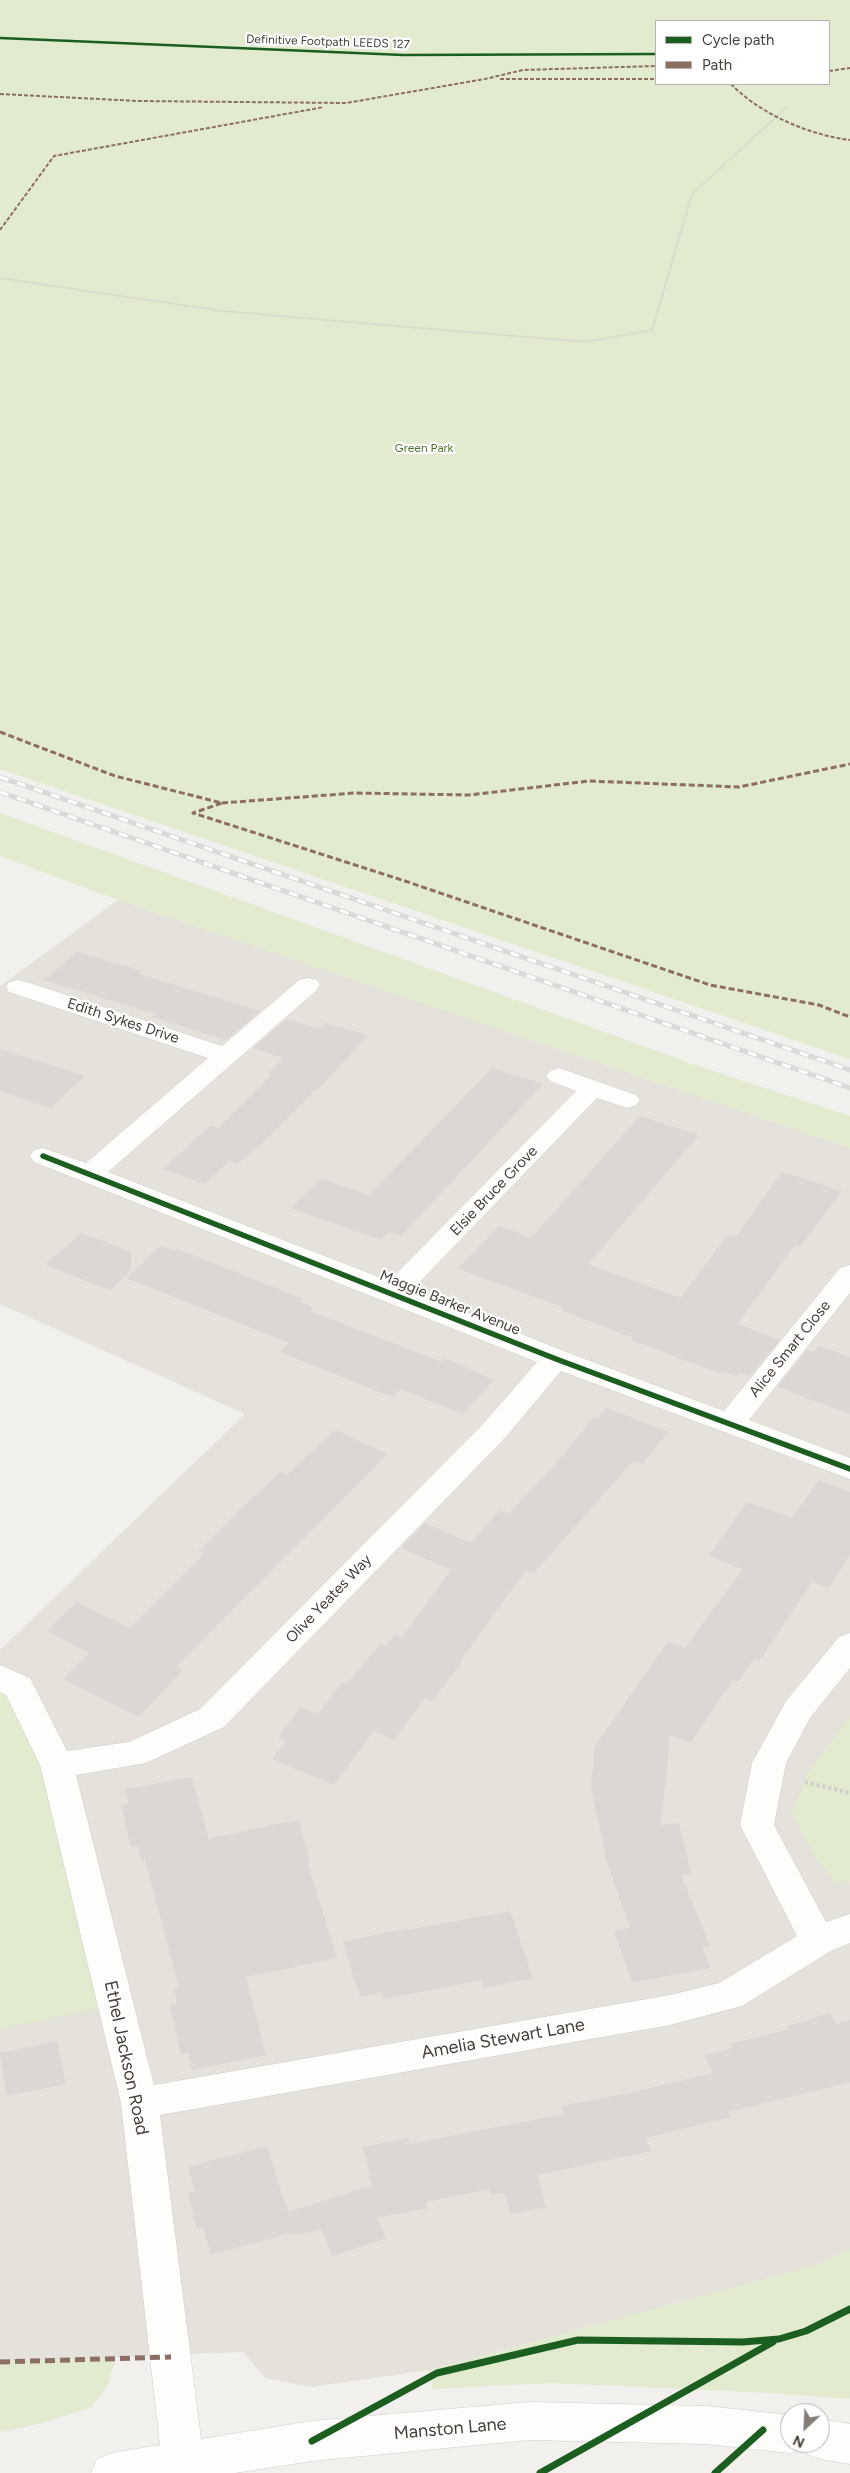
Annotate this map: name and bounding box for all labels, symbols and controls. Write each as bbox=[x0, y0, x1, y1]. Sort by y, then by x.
legend bbox=[655, 20, 830, 85]
text: Cycle path bbox=[702, 31, 774, 49]
street label: Definitive Footpath LEEDS 127 bbox=[246, 32, 410, 52]
text: Path bbox=[702, 56, 732, 74]
park label: Green Park bbox=[395, 441, 453, 455]
street label: Edith Sykes Drive bbox=[65, 994, 181, 1048]
street label: Elsie Bruce Grove bbox=[447, 1142, 541, 1240]
street label: Maggie Barker Avenue bbox=[377, 1267, 523, 1339]
street label: Alice Smart Close bbox=[746, 1297, 834, 1401]
street label: Olive Yeates Way bbox=[282, 1551, 376, 1647]
street label: Ethel Jackson Road bbox=[99, 1979, 153, 2137]
street label: Amelia Stewart Lane bbox=[420, 2014, 586, 2064]
north arrow bbox=[780, 2403, 830, 2453]
street label: Manston Lane bbox=[393, 2413, 507, 2445]
text: N bbox=[790, 2431, 807, 2451]

